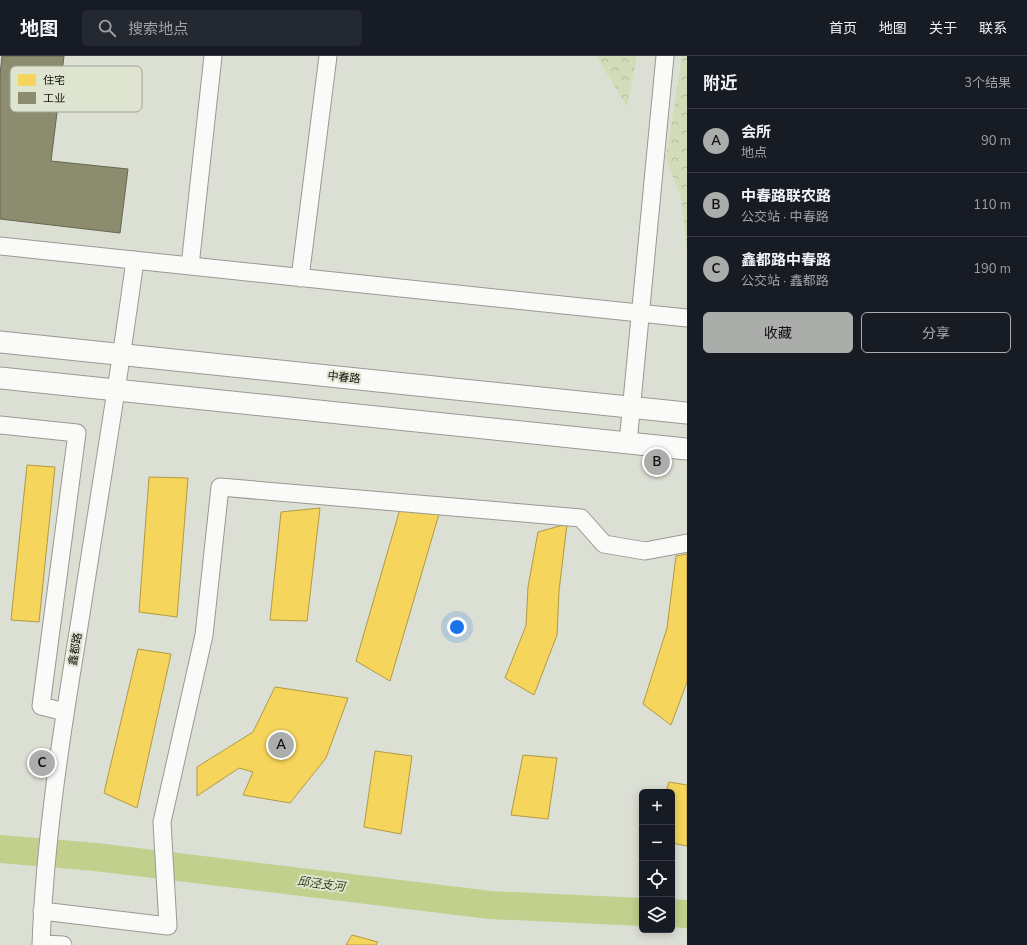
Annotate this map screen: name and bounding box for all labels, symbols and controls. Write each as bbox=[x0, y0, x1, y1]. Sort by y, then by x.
search box bbox=[82, 10, 362, 46]
text: 地图 bbox=[20, 16, 58, 42]
icon: search bbox=[96, 17, 118, 39]
text: 搜索地点 bbox=[128, 19, 188, 39]
text: 首页 bbox=[829, 19, 857, 38]
text: 地图 bbox=[879, 19, 907, 38]
text: 关于 bbox=[929, 19, 957, 38]
text: 联系 bbox=[979, 19, 1007, 38]
legend bbox=[10, 66, 142, 112]
text: 附近 bbox=[703, 72, 737, 95]
text: 住宅 bbox=[43, 73, 65, 88]
text: 3个结果 bbox=[964, 74, 1011, 92]
text: 工业 bbox=[43, 91, 65, 106]
text: 会所 bbox=[741, 122, 771, 142]
text: A bbox=[711, 132, 721, 150]
text: 90 m bbox=[981, 132, 1011, 150]
text: 地点 bbox=[741, 144, 767, 162]
text: 中春路联农路 bbox=[741, 186, 831, 206]
text: B bbox=[712, 196, 720, 214]
text: 110 m bbox=[973, 196, 1011, 214]
text: 公交站 · 中春路 bbox=[741, 208, 829, 226]
text: 鑫都路中春路 bbox=[741, 250, 831, 270]
text: C bbox=[712, 260, 720, 278]
text: 190 m bbox=[973, 260, 1011, 278]
text: 公交站 · 鑫都路 bbox=[741, 272, 829, 290]
button: 收藏 bbox=[703, 312, 853, 353]
button: 分享 bbox=[861, 312, 1011, 353]
street label: 中春路 bbox=[327, 368, 361, 387]
pin: B bbox=[644, 447, 670, 477]
your location bbox=[447, 617, 467, 637]
street label: 鑫都路 bbox=[66, 632, 85, 667]
pin: A bbox=[268, 730, 294, 760]
pin: C bbox=[29, 748, 55, 778]
map controls bbox=[639, 789, 675, 933]
button: + bbox=[639, 789, 675, 825]
button: − bbox=[639, 825, 675, 861]
button: locate bbox=[639, 861, 675, 897]
water label: 邱泾支河 bbox=[296, 873, 348, 895]
button: layers bbox=[639, 897, 675, 933]

